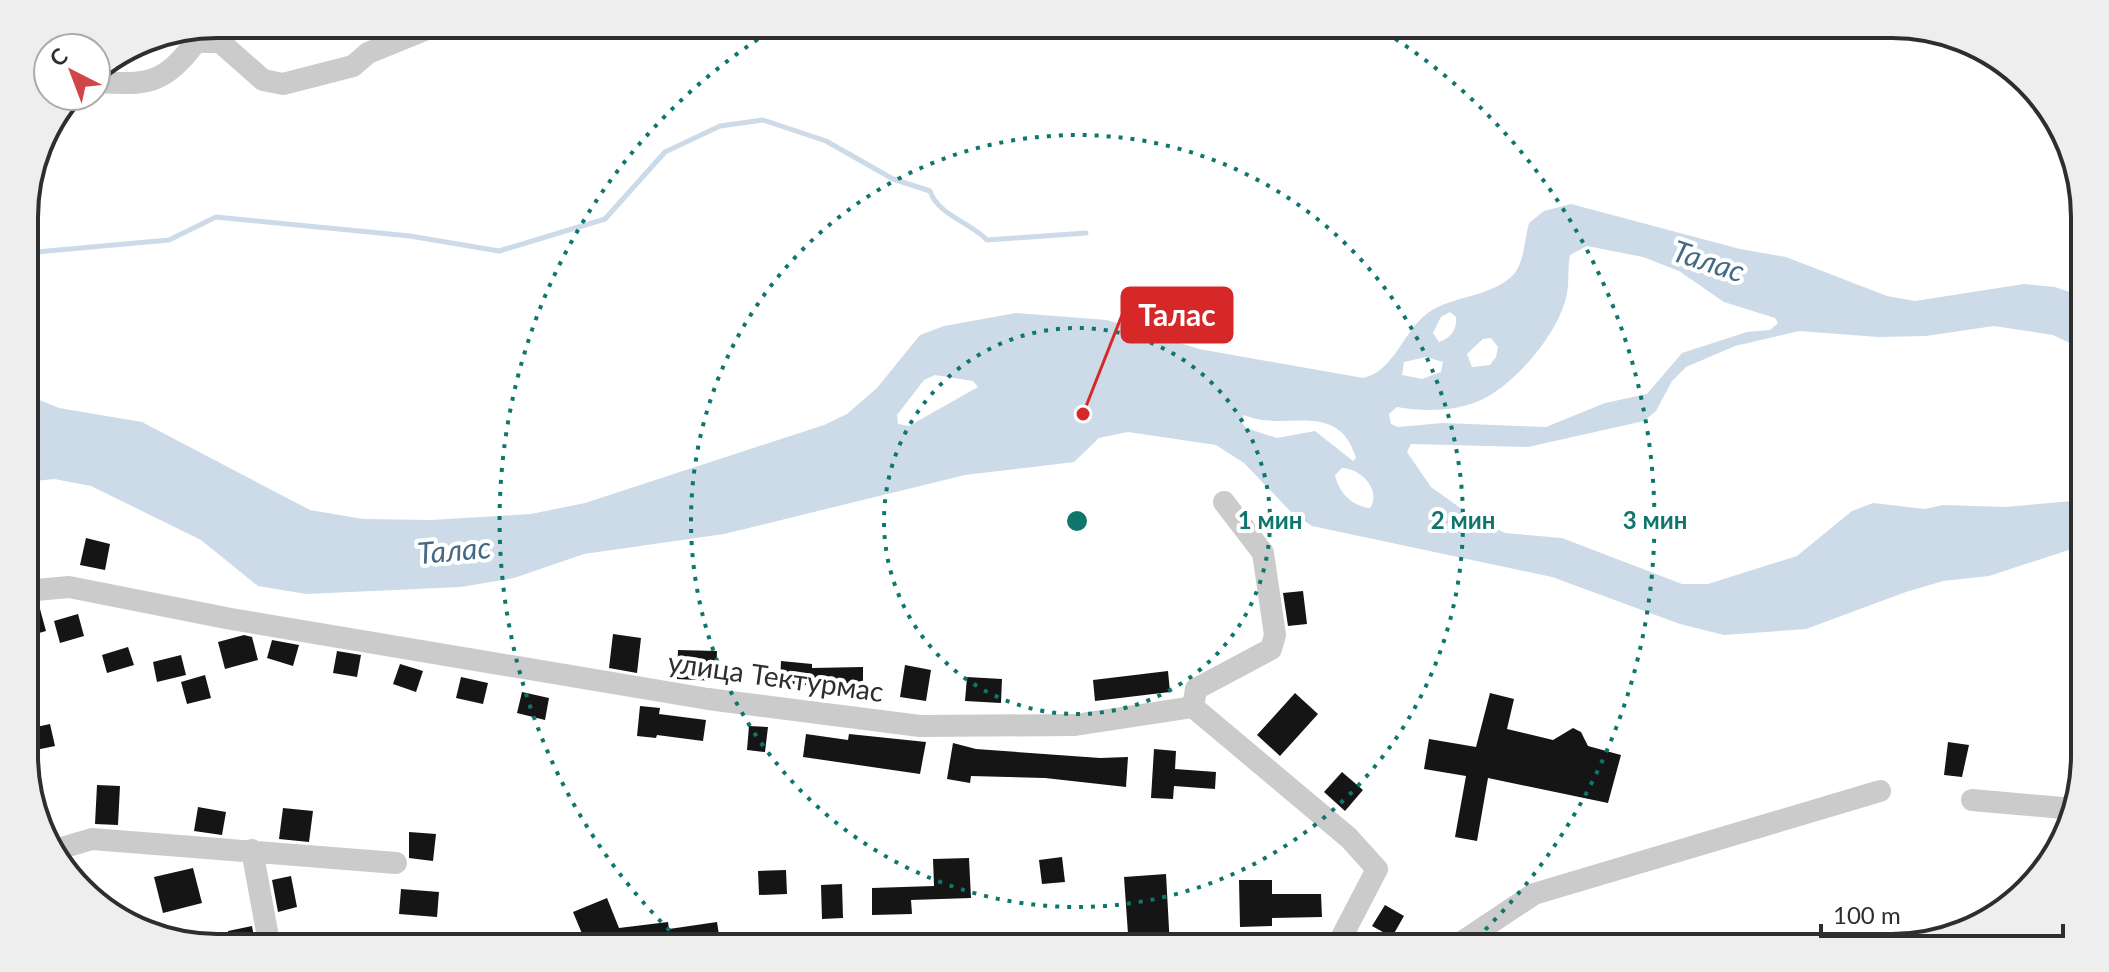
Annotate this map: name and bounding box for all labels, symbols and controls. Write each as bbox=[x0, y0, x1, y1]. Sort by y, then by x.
north arrow bbox=[32, 32, 112, 112]
text: С bbox=[44, 42, 73, 72]
water label: Талас bbox=[1668, 232, 1750, 288]
callout: Талас bbox=[1122, 288, 1232, 342]
text: Талас bbox=[1138, 296, 1216, 332]
text: 1 мин bbox=[1238, 505, 1302, 534]
text: 2 мин bbox=[1431, 505, 1495, 534]
text: 3 мин bbox=[1623, 505, 1687, 534]
centre of rings bbox=[1063, 507, 1091, 535]
water label: Талас bbox=[416, 528, 492, 570]
street label: улица Тектурмас bbox=[666, 644, 886, 708]
scale bar bbox=[1821, 888, 2063, 938]
text: 100 m bbox=[1833, 900, 1901, 929]

